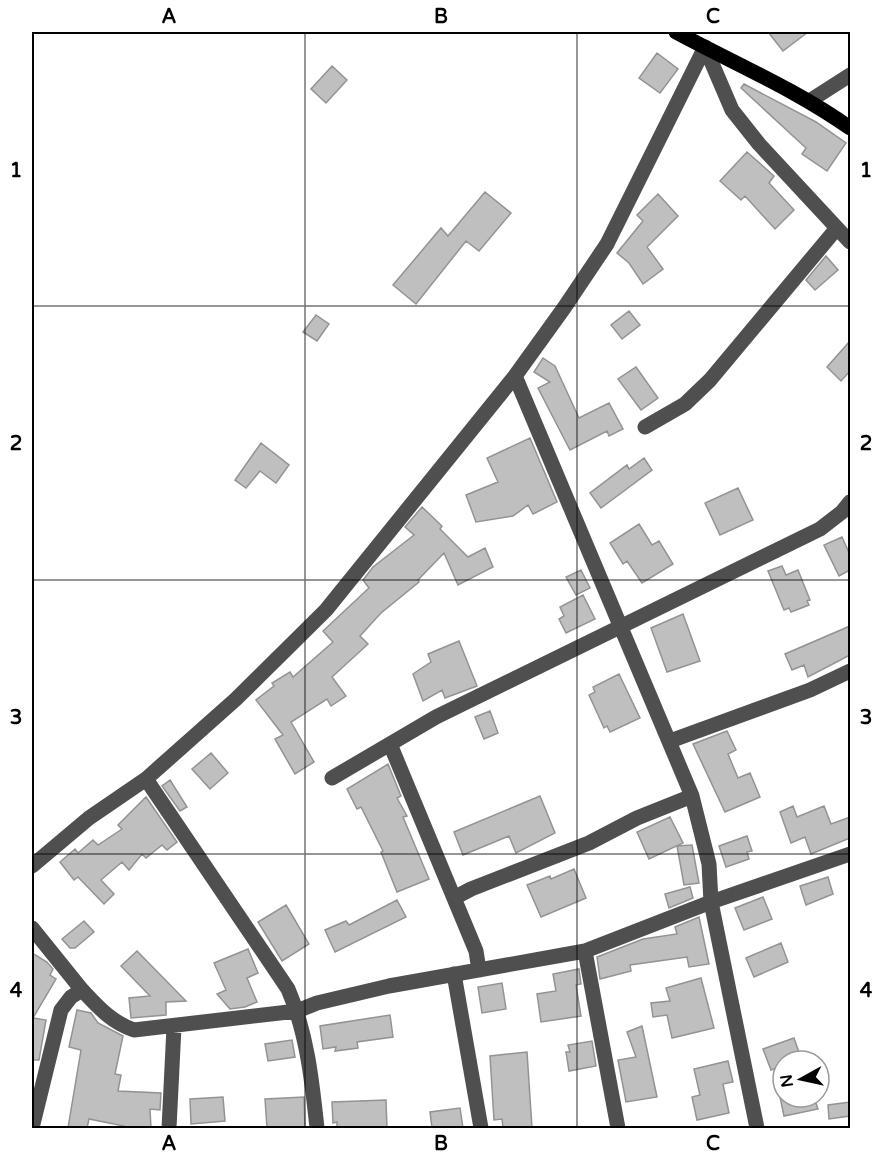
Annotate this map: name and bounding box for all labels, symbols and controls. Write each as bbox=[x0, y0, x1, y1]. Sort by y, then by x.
text: A bbox=[162, 5, 177, 29]
text: B bbox=[434, 5, 448, 29]
text: C bbox=[706, 5, 720, 29]
text: 1 bbox=[10, 159, 22, 183]
text: 1 bbox=[860, 159, 872, 183]
text: 2 bbox=[10, 432, 22, 456]
text: 2 bbox=[860, 432, 872, 456]
text: 3 bbox=[10, 706, 22, 730]
text: 3 bbox=[860, 706, 872, 730]
text: 4 bbox=[10, 979, 23, 1003]
text: 4 bbox=[860, 979, 873, 1003]
north arrow bbox=[771, 1049, 831, 1109]
text: N bbox=[776, 1073, 798, 1089]
text: A bbox=[162, 1132, 177, 1156]
text: B bbox=[434, 1132, 448, 1156]
text: C bbox=[706, 1132, 720, 1156]

